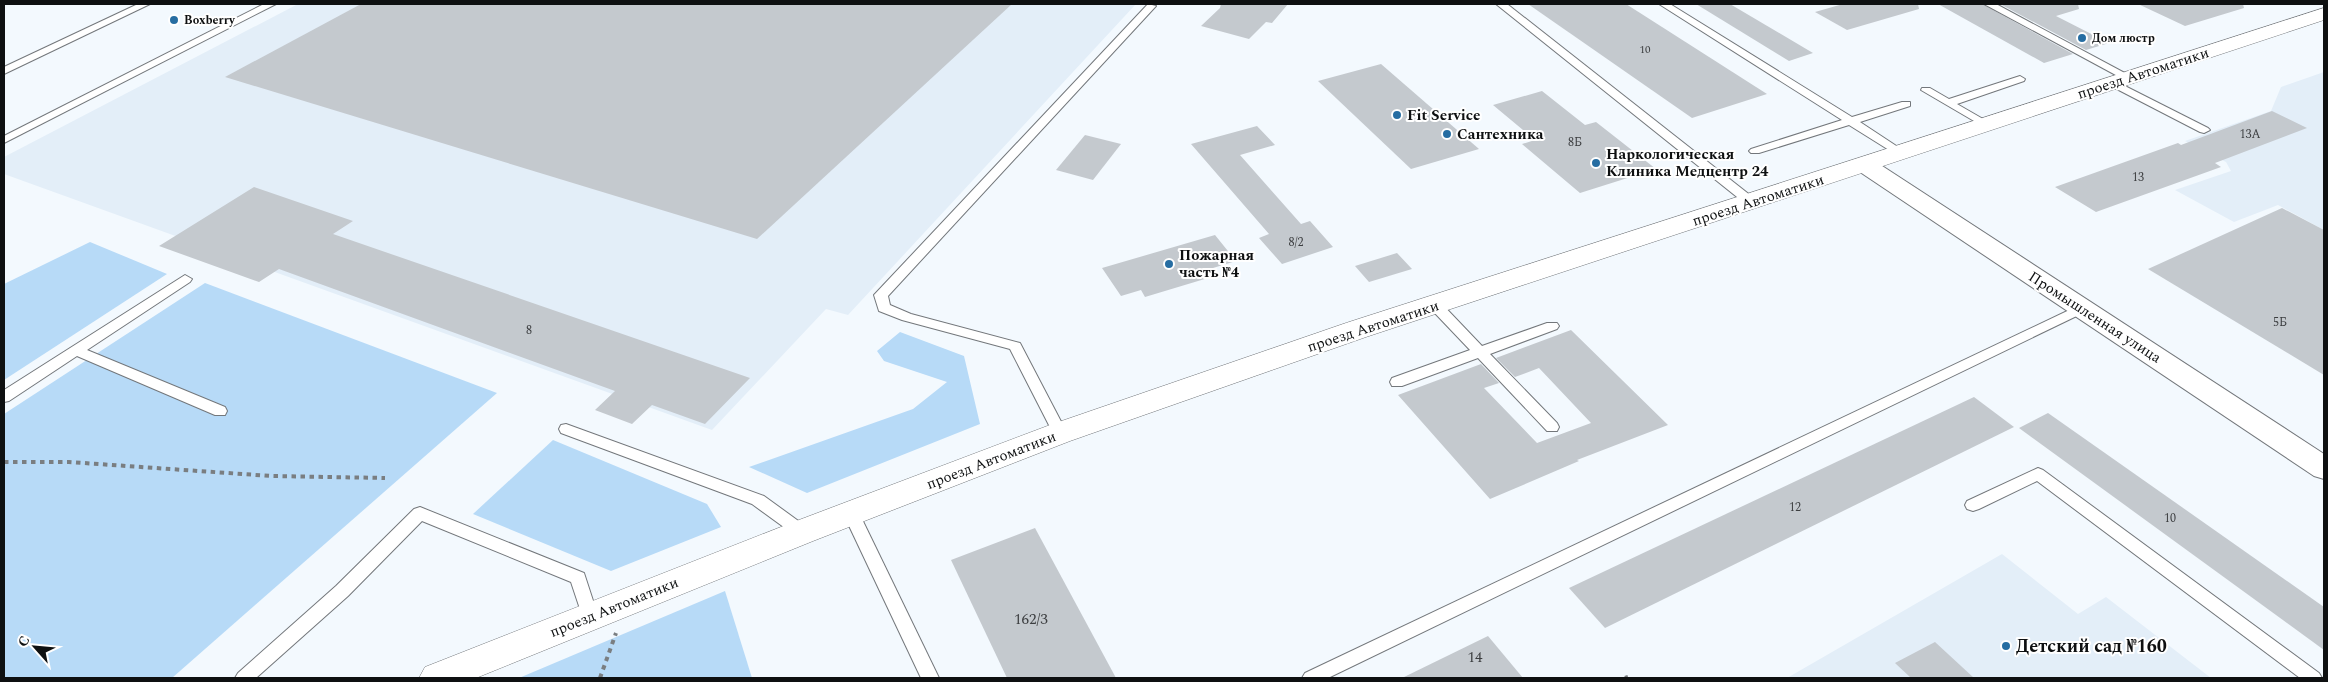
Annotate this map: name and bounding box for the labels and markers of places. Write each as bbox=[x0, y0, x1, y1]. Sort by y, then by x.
place label: Boxberry bbox=[184, 11, 236, 30]
marker: Boxberry bbox=[168, 14, 180, 26]
place label: Дом люстр bbox=[2092, 29, 2155, 48]
marker: Дом люстр bbox=[2076, 32, 2088, 44]
place label: Fit Service bbox=[1407, 104, 1480, 127]
marker: Fit Service bbox=[1391, 109, 1403, 121]
place label: Сантехника bbox=[1457, 123, 1544, 146]
marker: Сантехника bbox=[1441, 128, 1453, 140]
place label: Наркологическая Клиника Медцентр 24 bbox=[1606, 143, 1769, 183]
marker: Наркологическая Клиника Медцентр 24 bbox=[1590, 157, 1602, 169]
place label: Пожарная часть №4 bbox=[1179, 244, 1254, 284]
marker: Пожарная часть №4 bbox=[1163, 258, 1175, 270]
place label: Детский сад №160 bbox=[2016, 633, 2167, 660]
marker: Детский сад №160 bbox=[2000, 640, 2012, 652]

